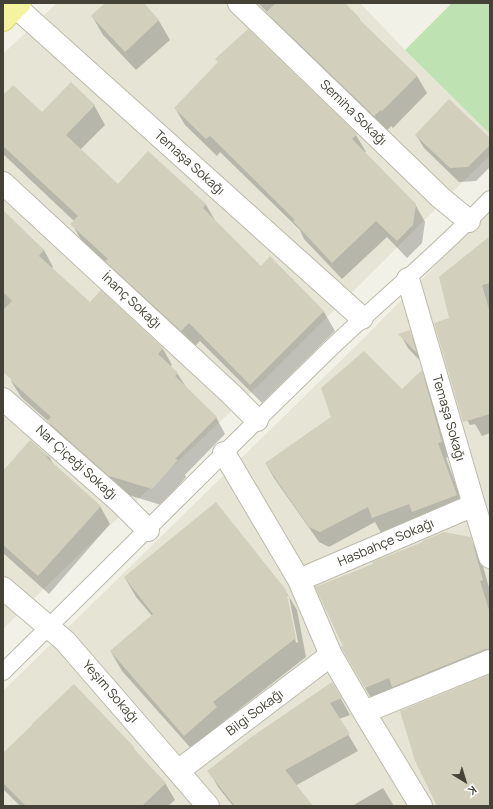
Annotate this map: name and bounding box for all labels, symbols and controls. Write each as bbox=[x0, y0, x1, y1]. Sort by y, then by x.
street label: Semiha Sokağı bbox=[316, 77, 390, 149]
street label: Temaşa Sokağı bbox=[151, 127, 227, 199]
street label: İnanç Sokağı bbox=[98, 270, 164, 332]
street label: Temaşa Sokağı bbox=[428, 373, 468, 463]
street label: Nar Çiçeği Sokağı bbox=[32, 422, 120, 504]
street label: Hasbahçe Sokağı bbox=[336, 516, 436, 570]
street label: Yeşim Sokağı bbox=[79, 658, 141, 726]
street label: Bilgi Sokağı bbox=[223, 686, 287, 740]
north arrow bbox=[445, 761, 485, 801]
text: K bbox=[465, 783, 480, 799]

